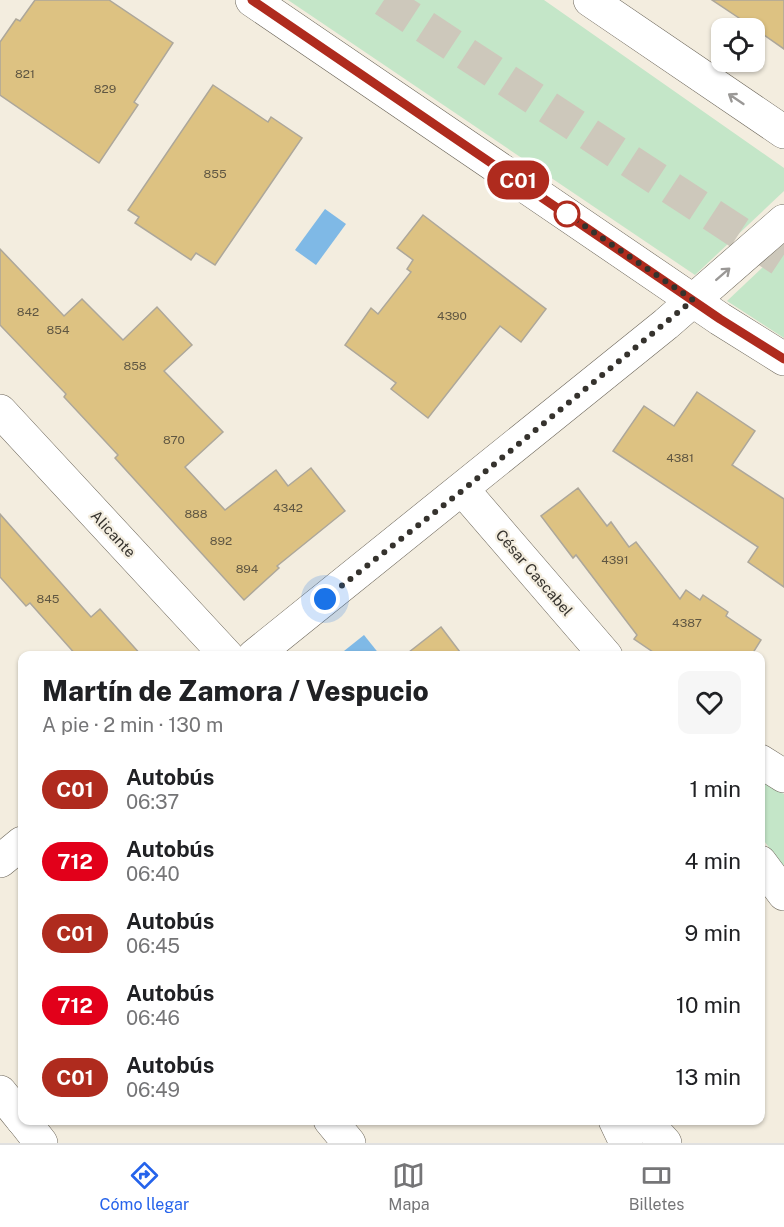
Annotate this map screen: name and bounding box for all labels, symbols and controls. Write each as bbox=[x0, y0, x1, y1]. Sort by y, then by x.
map controls bbox=[711, 18, 765, 72]
button: locate bbox=[711, 18, 765, 72]
house number: 821 bbox=[15, 67, 35, 81]
house number: 829 bbox=[94, 82, 116, 96]
one-way arrow bbox=[728, 93, 744, 105]
line badge: C01 bbox=[484, 160, 552, 200]
house number: 855 bbox=[203, 167, 227, 181]
text: C01 bbox=[499, 168, 537, 193]
unlabelled marker bbox=[554, 201, 580, 227]
one-way arrow bbox=[715, 267, 730, 281]
house number: 842 bbox=[17, 305, 39, 319]
house number: 4390 bbox=[437, 309, 467, 323]
house number: 854 bbox=[47, 323, 70, 337]
house number: 858 bbox=[123, 359, 147, 373]
house number: 870 bbox=[163, 433, 185, 447]
house number: 4381 bbox=[666, 451, 694, 465]
house number: 4342 bbox=[273, 501, 303, 515]
street label: Alicante bbox=[87, 507, 139, 561]
house number: 888 bbox=[184, 507, 208, 521]
street label: César Cascabel bbox=[492, 526, 576, 619]
house number: 892 bbox=[210, 534, 232, 548]
house number: 4391 bbox=[601, 553, 629, 567]
house number: 894 bbox=[236, 562, 259, 576]
your location bbox=[310, 584, 340, 614]
house number: 845 bbox=[37, 592, 60, 606]
house number: 4387 bbox=[672, 616, 702, 630]
button: heart bbox=[678, 671, 741, 734]
text: Martín de Zamora / Vespucio bbox=[42, 674, 429, 707]
text: A pie · 2 min · 130 m bbox=[42, 713, 223, 737]
text: Autobús bbox=[126, 764, 214, 790]
text: 1 min bbox=[689, 776, 741, 802]
text: C01 bbox=[56, 777, 94, 802]
text: 06:37 bbox=[126, 790, 179, 814]
text: Autobús bbox=[126, 836, 214, 862]
text: 4 min bbox=[685, 848, 741, 874]
text: 712 bbox=[57, 849, 93, 874]
text: 06:40 bbox=[126, 862, 180, 886]
text: Autobús bbox=[126, 908, 214, 934]
text: 9 min bbox=[685, 920, 741, 946]
text: C01 bbox=[56, 921, 94, 946]
text: 06:45 bbox=[126, 934, 180, 958]
text: Autobús bbox=[126, 980, 214, 1006]
text: 10 min bbox=[676, 992, 741, 1018]
text: 712 bbox=[57, 993, 93, 1018]
text: 06:46 bbox=[126, 1006, 180, 1030]
text: Autobús bbox=[126, 1052, 214, 1078]
text: 13 min bbox=[676, 1064, 741, 1090]
text: C01 bbox=[56, 1065, 94, 1090]
text: 06:49 bbox=[126, 1078, 180, 1102]
tab: Cómo llegar bbox=[100, 1159, 189, 1214]
tab: Mapa bbox=[388, 1159, 430, 1214]
tab: Billetes bbox=[629, 1159, 684, 1214]

